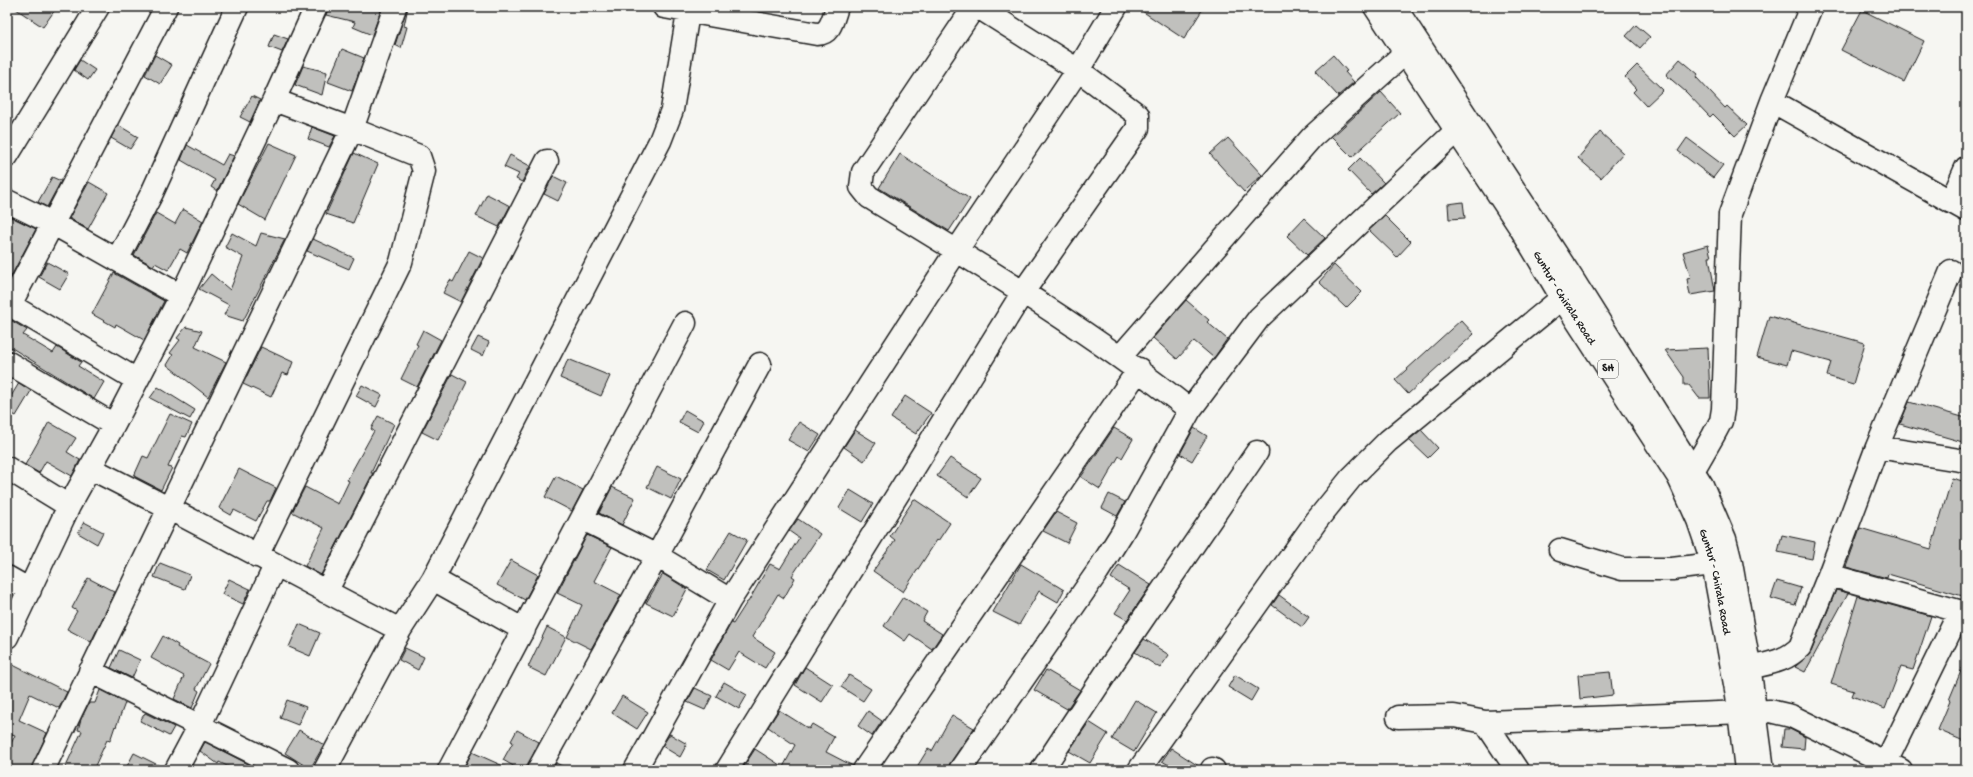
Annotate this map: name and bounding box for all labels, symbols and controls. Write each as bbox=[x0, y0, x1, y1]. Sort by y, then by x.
street label: Guntur - Chirala Road bbox=[1529, 249, 1598, 349]
road number: SH bbox=[1598, 360, 1618, 378]
street label: Guntur - Chirala Road bbox=[1695, 527, 1733, 637]

